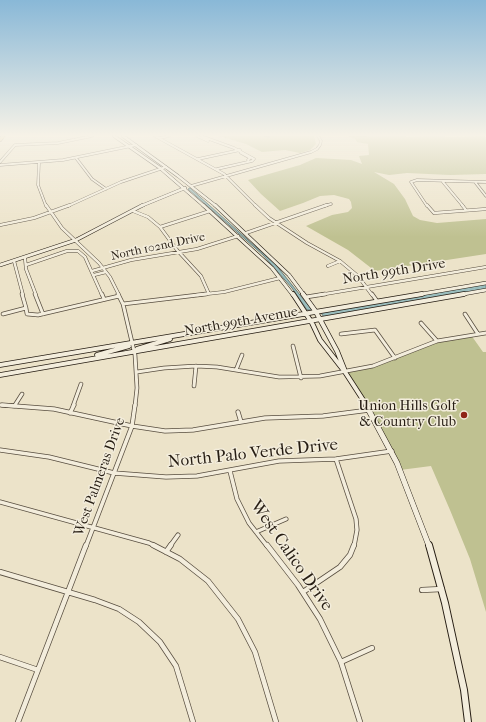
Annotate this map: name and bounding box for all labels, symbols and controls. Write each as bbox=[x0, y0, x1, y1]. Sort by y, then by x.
street label: North 102nd Drive bbox=[110, 230, 206, 264]
street label: North 99th Drive bbox=[341, 256, 447, 288]
street label: North 99th Avenue bbox=[183, 304, 299, 340]
place label: Union Hills Golf & Country Club bbox=[358, 399, 456, 432]
marker: Union Hills Golf & Country Club bbox=[459, 410, 469, 420]
street label: West Palmeras Drive bbox=[71, 415, 129, 539]
street label: North Palo Verde Drive bbox=[167, 435, 339, 473]
street label: West Calico Drive bbox=[245, 497, 337, 615]

